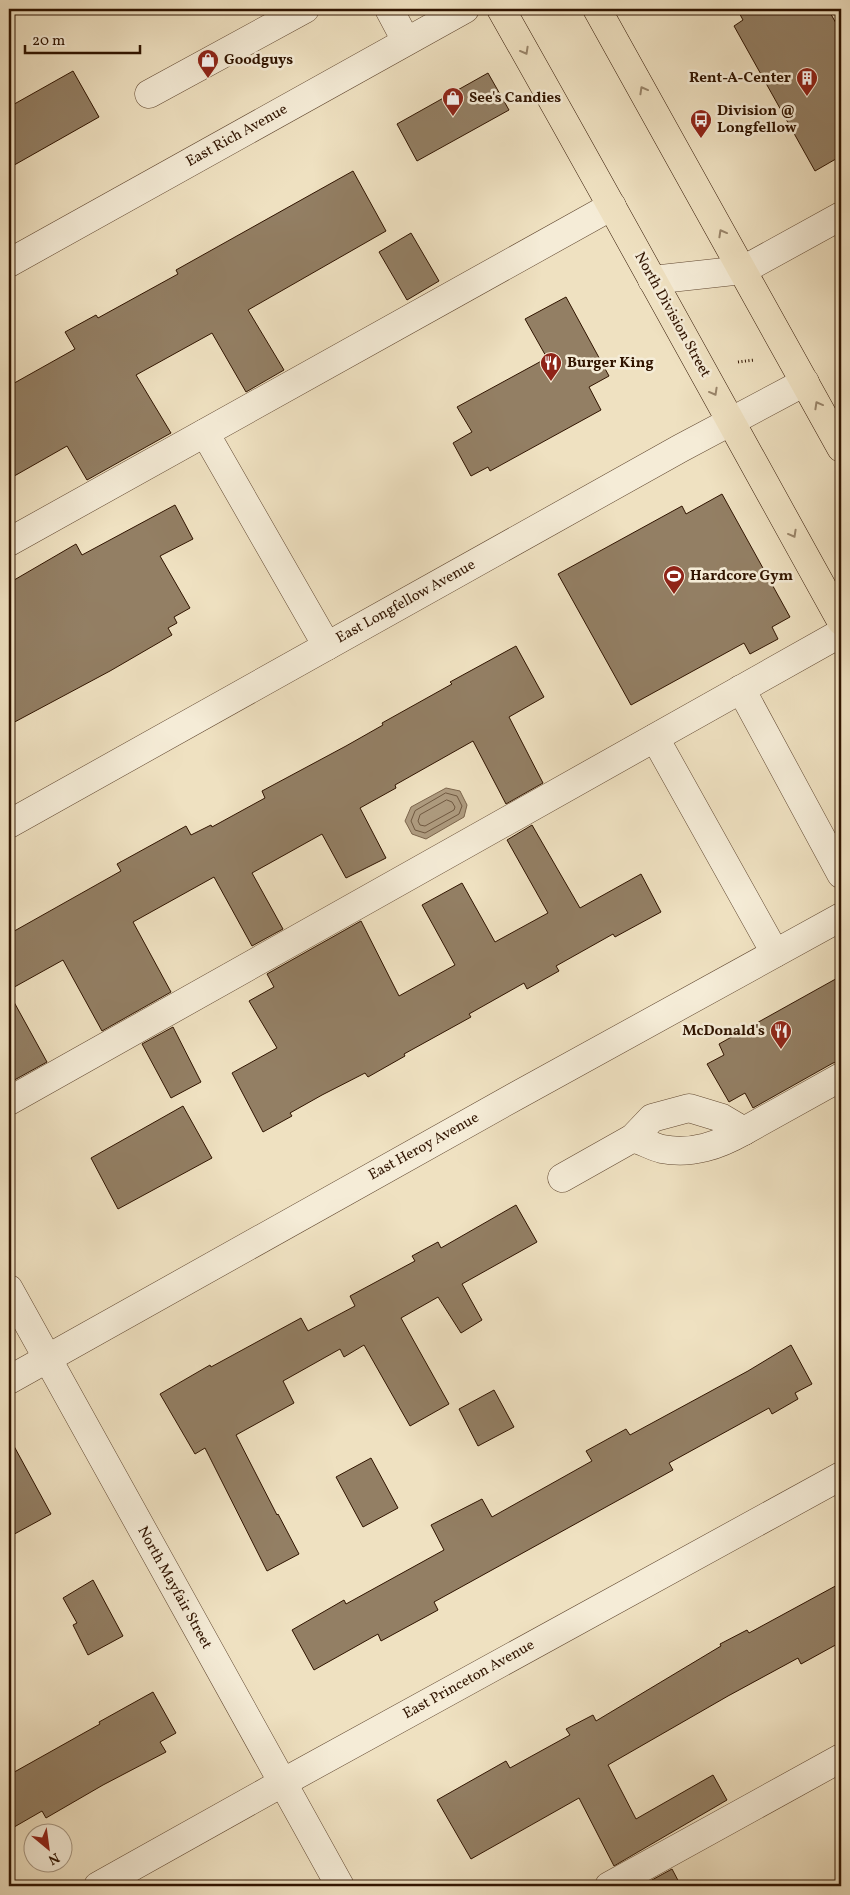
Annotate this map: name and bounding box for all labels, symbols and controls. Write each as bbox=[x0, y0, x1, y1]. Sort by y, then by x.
scale bar bbox=[25, 22, 140, 54]
text: 20 m bbox=[32, 31, 65, 52]
one-way arrow bbox=[519, 46, 529, 55]
shop icon: Goodguys bbox=[196, 48, 220, 79]
place label: Goodguys bbox=[224, 50, 293, 71]
building icon: Rent-A-Center bbox=[795, 66, 819, 97]
place label: Rent-A-Center bbox=[689, 68, 791, 89]
shop icon: See's Candies bbox=[441, 86, 465, 117]
one-way arrow bbox=[639, 87, 649, 96]
place label: See's Candies bbox=[469, 88, 561, 109]
street label: East Rich Avenue bbox=[182, 99, 292, 173]
place label: Division @ Longfellow bbox=[717, 101, 797, 139]
bus stop icon: Division @ Longfellow bbox=[689, 108, 713, 139]
one-way arrow bbox=[718, 229, 728, 238]
street label: North Division Street bbox=[629, 248, 715, 382]
restaurant icon: Burger King bbox=[539, 351, 563, 382]
place label: Burger King bbox=[567, 353, 654, 374]
one-way arrow bbox=[708, 387, 718, 396]
one-way arrow bbox=[814, 401, 824, 410]
one-way arrow bbox=[787, 529, 797, 538]
street label: East Longfellow Avenue bbox=[332, 555, 480, 649]
sports icon: Hardcore Gym bbox=[662, 564, 686, 595]
place label: Hardcore Gym bbox=[690, 566, 794, 587]
restaurant icon: McDonald's bbox=[769, 1019, 793, 1050]
place label: McDonald's bbox=[682, 1021, 765, 1042]
street label: East Heroy Avenue bbox=[365, 1108, 483, 1186]
street label: North Mayfair Street bbox=[132, 1523, 216, 1653]
street label: East Princeton Avenue bbox=[399, 1635, 539, 1725]
north arrow bbox=[22, 1822, 72, 1872]
text: N bbox=[45, 1847, 63, 1869]

